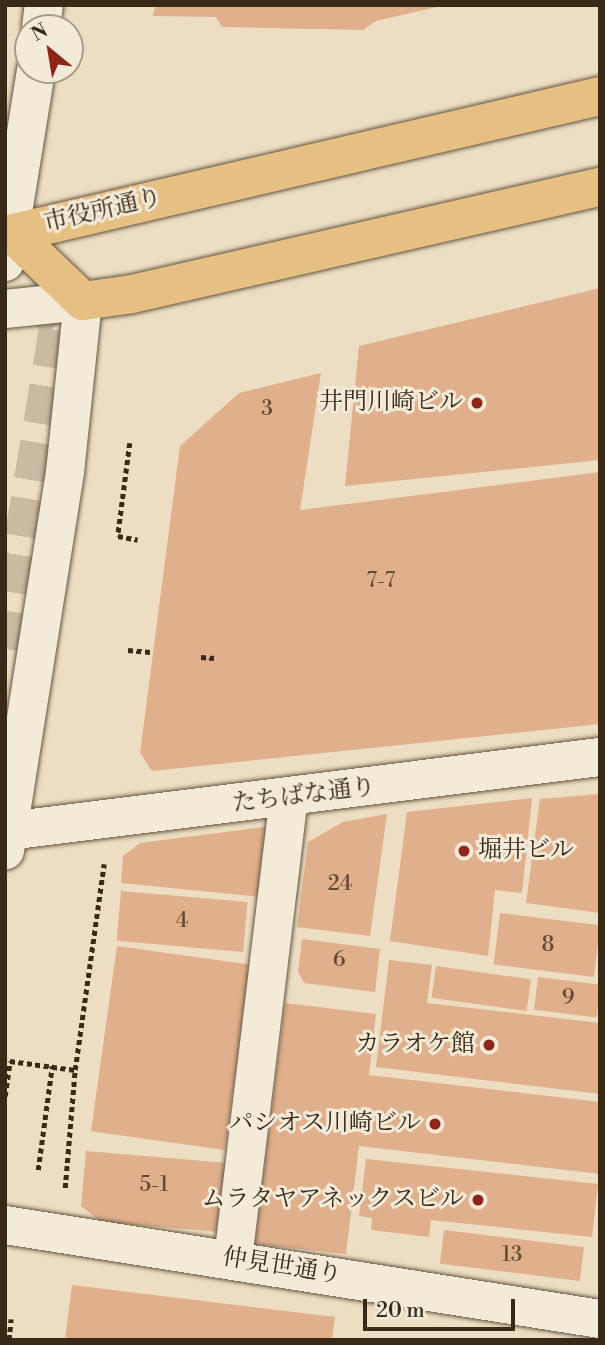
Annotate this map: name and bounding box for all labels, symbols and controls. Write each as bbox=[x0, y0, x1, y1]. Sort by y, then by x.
north arrow bbox=[14, 14, 84, 84]
text: N bbox=[27, 18, 52, 47]
street label: 市役所通り bbox=[41, 183, 165, 239]
place label: 井門川崎ビル bbox=[319, 389, 463, 417]
marker: 井門川崎ビル bbox=[469, 395, 485, 411]
house number: 3 bbox=[261, 396, 273, 422]
house number: 7-7 bbox=[367, 568, 395, 594]
street label: たちばな通り bbox=[231, 773, 377, 819]
place label: 堀井ビル bbox=[478, 837, 574, 865]
marker: 堀井ビル bbox=[456, 843, 472, 859]
house number: 24 bbox=[328, 871, 352, 897]
house number: 4 bbox=[176, 908, 188, 934]
house number: 8 bbox=[542, 932, 554, 958]
house number: 6 bbox=[333, 947, 345, 973]
house number: 9 bbox=[562, 985, 574, 1011]
place label: カラオケ館 bbox=[355, 1031, 475, 1059]
marker: カラオケ館 bbox=[481, 1037, 497, 1053]
place label: パシオス川崎ビル bbox=[229, 1110, 421, 1138]
marker: パシオス川崎ビル bbox=[427, 1116, 443, 1132]
house number: 5-1 bbox=[140, 1172, 168, 1198]
place label: ムラタヤアネックスビル bbox=[200, 1186, 464, 1214]
marker: ムラタヤアネックスビル bbox=[470, 1192, 486, 1208]
house number: 13 bbox=[502, 1242, 522, 1268]
street label: 仲見世通り bbox=[220, 1243, 344, 1291]
scale bar bbox=[367, 1286, 519, 1330]
text: 20 m bbox=[376, 1298, 425, 1324]

